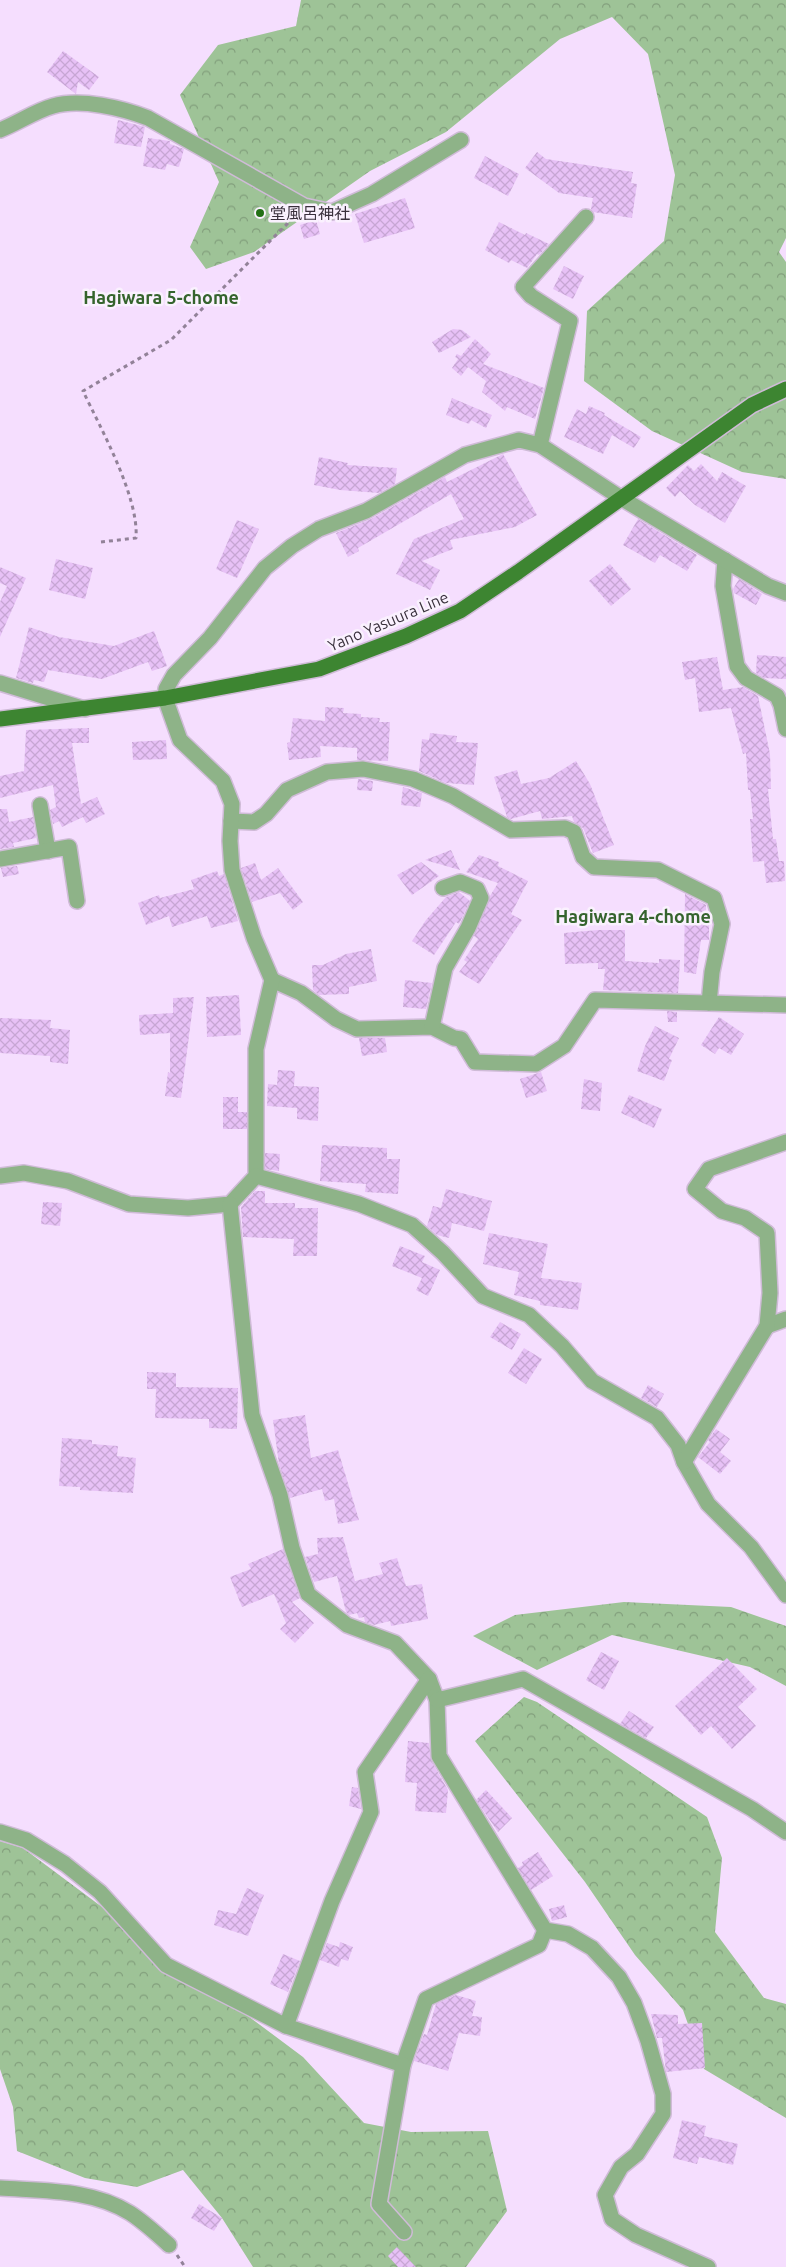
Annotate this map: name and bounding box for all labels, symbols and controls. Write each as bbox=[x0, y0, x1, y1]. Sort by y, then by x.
place label: 堂風呂神社 bbox=[270, 204, 350, 222]
marker: 堂風呂神社 bbox=[254, 207, 266, 219]
district label: Hagiwara 5-chome bbox=[83, 287, 239, 307]
street label: Yano Yasuura Line bbox=[325, 587, 451, 655]
district label: Hagiwara 4-chome bbox=[555, 906, 711, 926]

